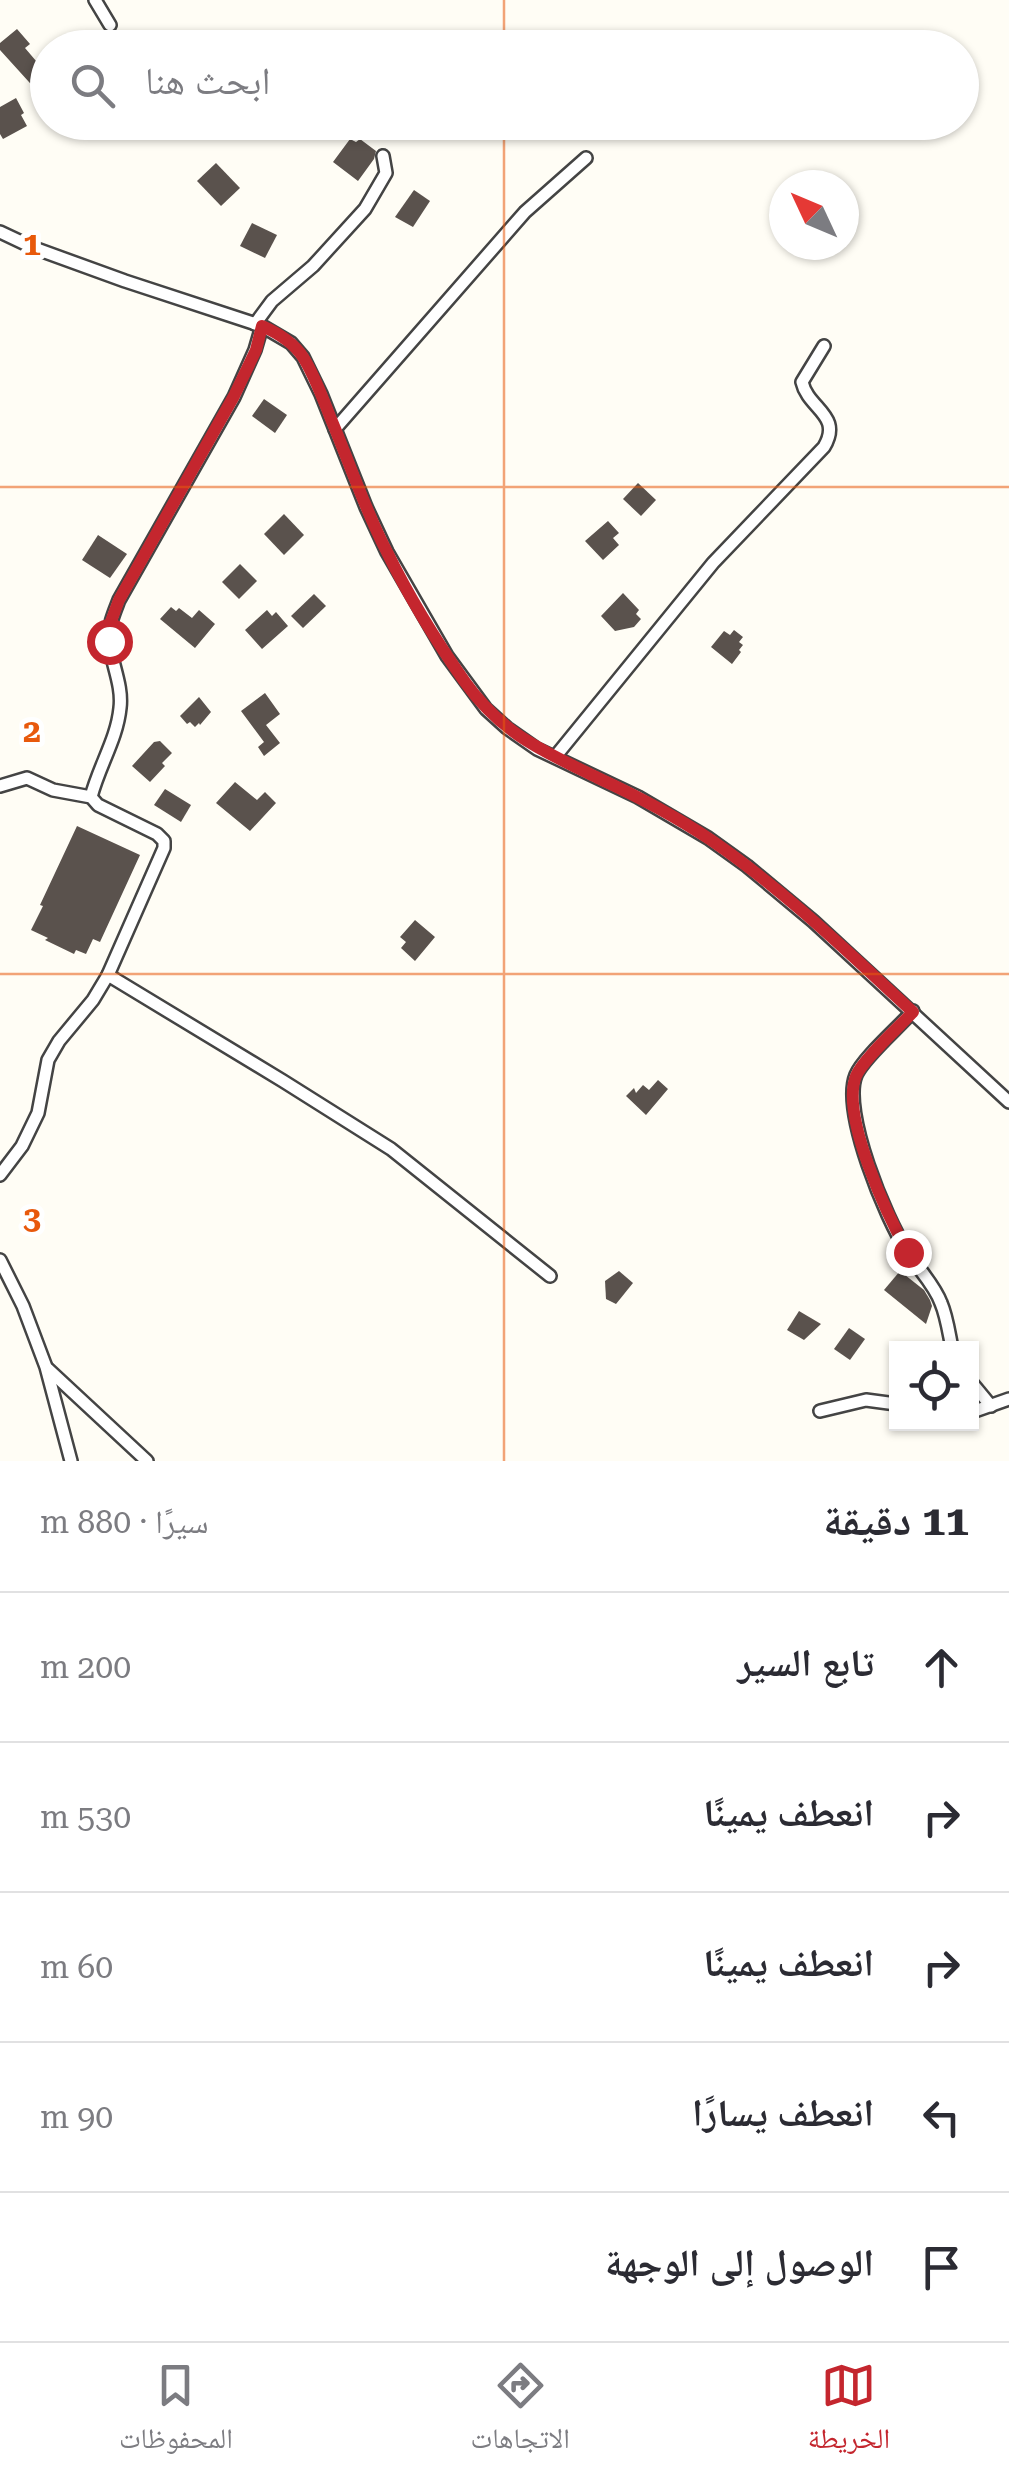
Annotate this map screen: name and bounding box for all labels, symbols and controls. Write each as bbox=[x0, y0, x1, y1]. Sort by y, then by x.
search box bbox=[30, 30, 979, 140]
icon: search bbox=[65, 58, 120, 113]
text: ابحث هنا bbox=[145, 59, 270, 103]
north arrow bbox=[769, 170, 859, 260]
text: 1 bbox=[23, 225, 41, 263]
route start bbox=[87, 619, 133, 665]
text: 2 bbox=[23, 712, 41, 750]
text: 3 bbox=[23, 1199, 41, 1237]
route end bbox=[886, 1230, 932, 1276]
map controls bbox=[889, 1341, 979, 1431]
button: locate bbox=[889, 1341, 979, 1431]
text: 11 دقيقة bbox=[823, 1496, 969, 1545]
text: سيرًا · 880 m bbox=[40, 1503, 208, 1541]
icon: ahead bbox=[914, 1640, 969, 1695]
text: تابع السير bbox=[738, 1641, 874, 1685]
text: 200 m bbox=[40, 1648, 131, 1686]
icon: right bbox=[914, 1790, 969, 1845]
text: انعطف يمينًا bbox=[703, 1791, 874, 1835]
text: 530 m bbox=[40, 1798, 131, 1836]
icon: right bbox=[914, 1940, 969, 1995]
text: انعطف يمينًا bbox=[703, 1941, 874, 1985]
text: 60 m bbox=[40, 1948, 113, 1986]
icon: left bbox=[914, 2090, 969, 2145]
text: انعطف يسارًا bbox=[692, 2091, 874, 2135]
text: 90 m bbox=[40, 2098, 113, 2136]
icon: arrive bbox=[914, 2240, 969, 2295]
text: الوصول إلى الوجهة bbox=[605, 2241, 874, 2285]
tab: المحفوظات bbox=[119, 2358, 233, 2466]
tab: الاتجاهات bbox=[471, 2358, 570, 2466]
tab: الخريطة bbox=[808, 2358, 890, 2466]

